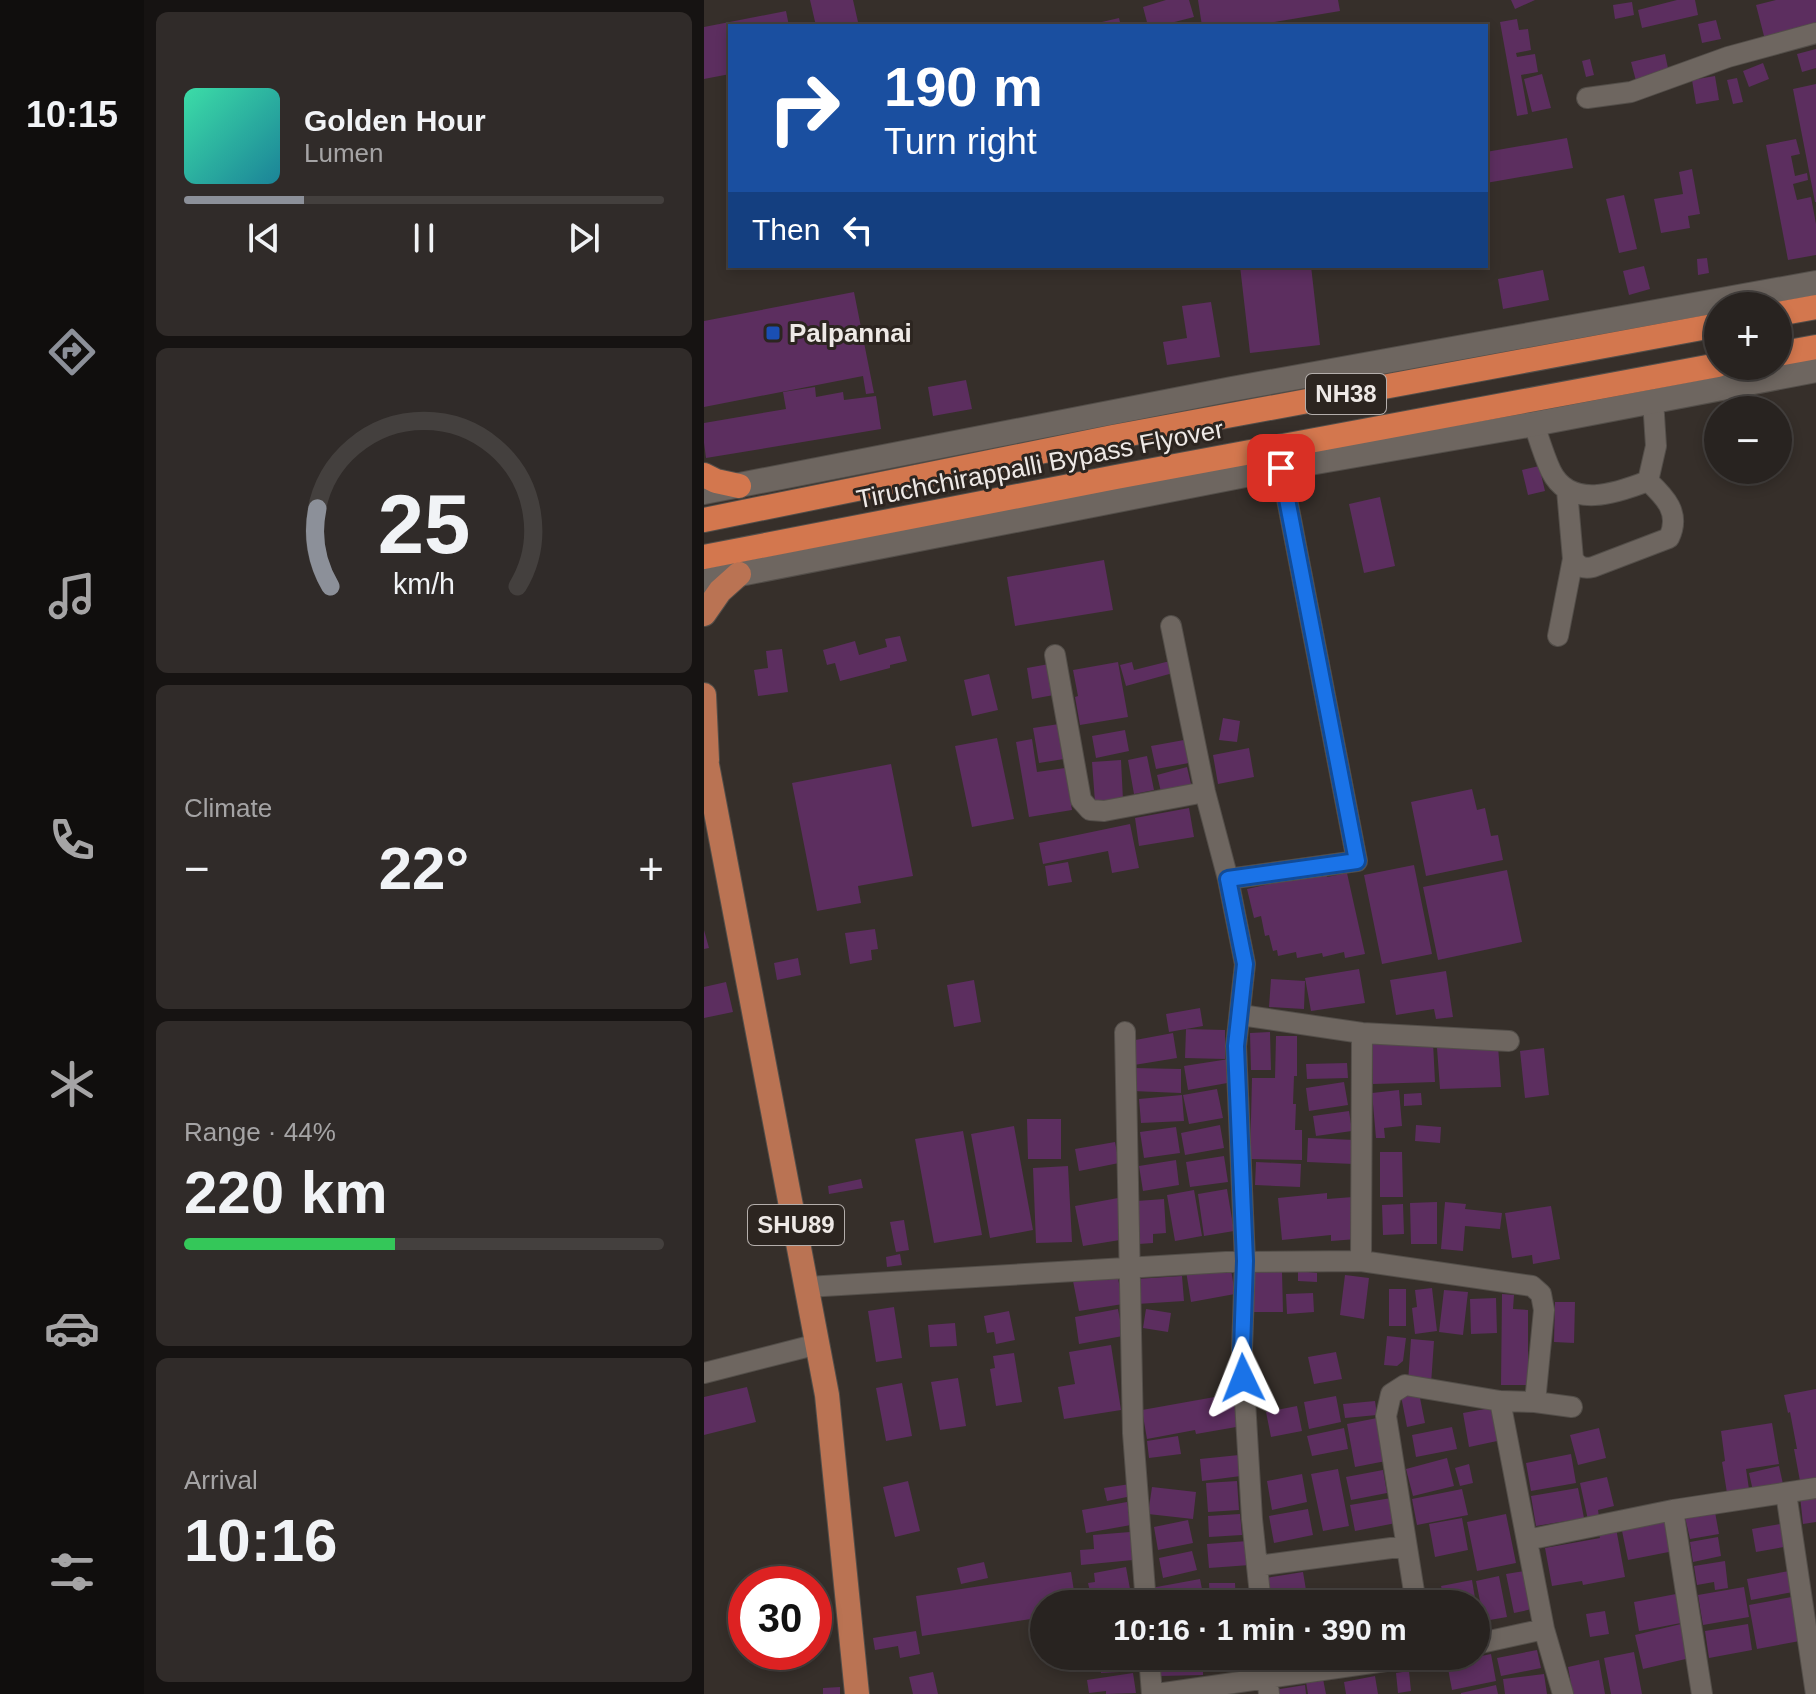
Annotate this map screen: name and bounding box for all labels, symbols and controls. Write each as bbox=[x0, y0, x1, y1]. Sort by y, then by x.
text: 190 m bbox=[884, 55, 1043, 118]
icon: right bbox=[752, 56, 856, 160]
text: 10:15 bbox=[26, 94, 118, 135]
text: Golden Hour bbox=[304, 104, 486, 137]
text: Turn right bbox=[884, 121, 1037, 162]
text: Lumen bbox=[304, 138, 384, 168]
icon: left bbox=[836, 208, 880, 252]
text: Then bbox=[752, 213, 820, 246]
icon: previous bbox=[242, 216, 286, 260]
icon: pause bbox=[402, 216, 446, 260]
icon: next bbox=[562, 216, 606, 260]
map controls bbox=[1704, 292, 1792, 484]
button: + bbox=[1704, 292, 1792, 380]
place label: Palpannai bbox=[789, 318, 912, 348]
icon: directions bbox=[44, 324, 100, 380]
marker: Palpannai bbox=[764, 324, 782, 342]
road number: NH38 bbox=[1306, 374, 1386, 414]
button: − bbox=[1704, 396, 1792, 484]
street label: Tiruchchirappalli Bypass Flyover bbox=[854, 414, 1226, 514]
pin bbox=[1247, 434, 1315, 502]
icon: arrive bbox=[1259, 446, 1303, 490]
text: 25 bbox=[378, 477, 470, 570]
icon: music bbox=[44, 568, 100, 624]
text: km/h bbox=[393, 568, 455, 600]
text: Climate bbox=[184, 793, 272, 823]
icon: phone bbox=[44, 812, 100, 868]
text: 22° bbox=[379, 835, 469, 902]
text: − bbox=[184, 844, 210, 893]
text: + bbox=[638, 844, 664, 893]
icon: climate bbox=[44, 1056, 100, 1112]
text: Range · 44% bbox=[184, 1117, 336, 1147]
text: 220 km bbox=[184, 1159, 388, 1226]
road number: SHU89 bbox=[748, 1205, 844, 1245]
icon: car bbox=[44, 1300, 100, 1356]
position arrow bbox=[1201, 1336, 1285, 1420]
text: Arrival bbox=[184, 1465, 258, 1495]
text: 10:16 bbox=[184, 1507, 337, 1574]
icon: filters bbox=[44, 1544, 100, 1600]
speed limit sign: 30 bbox=[728, 1566, 832, 1670]
text: 10:16 · 1 min · 390 m bbox=[1113, 1613, 1407, 1646]

